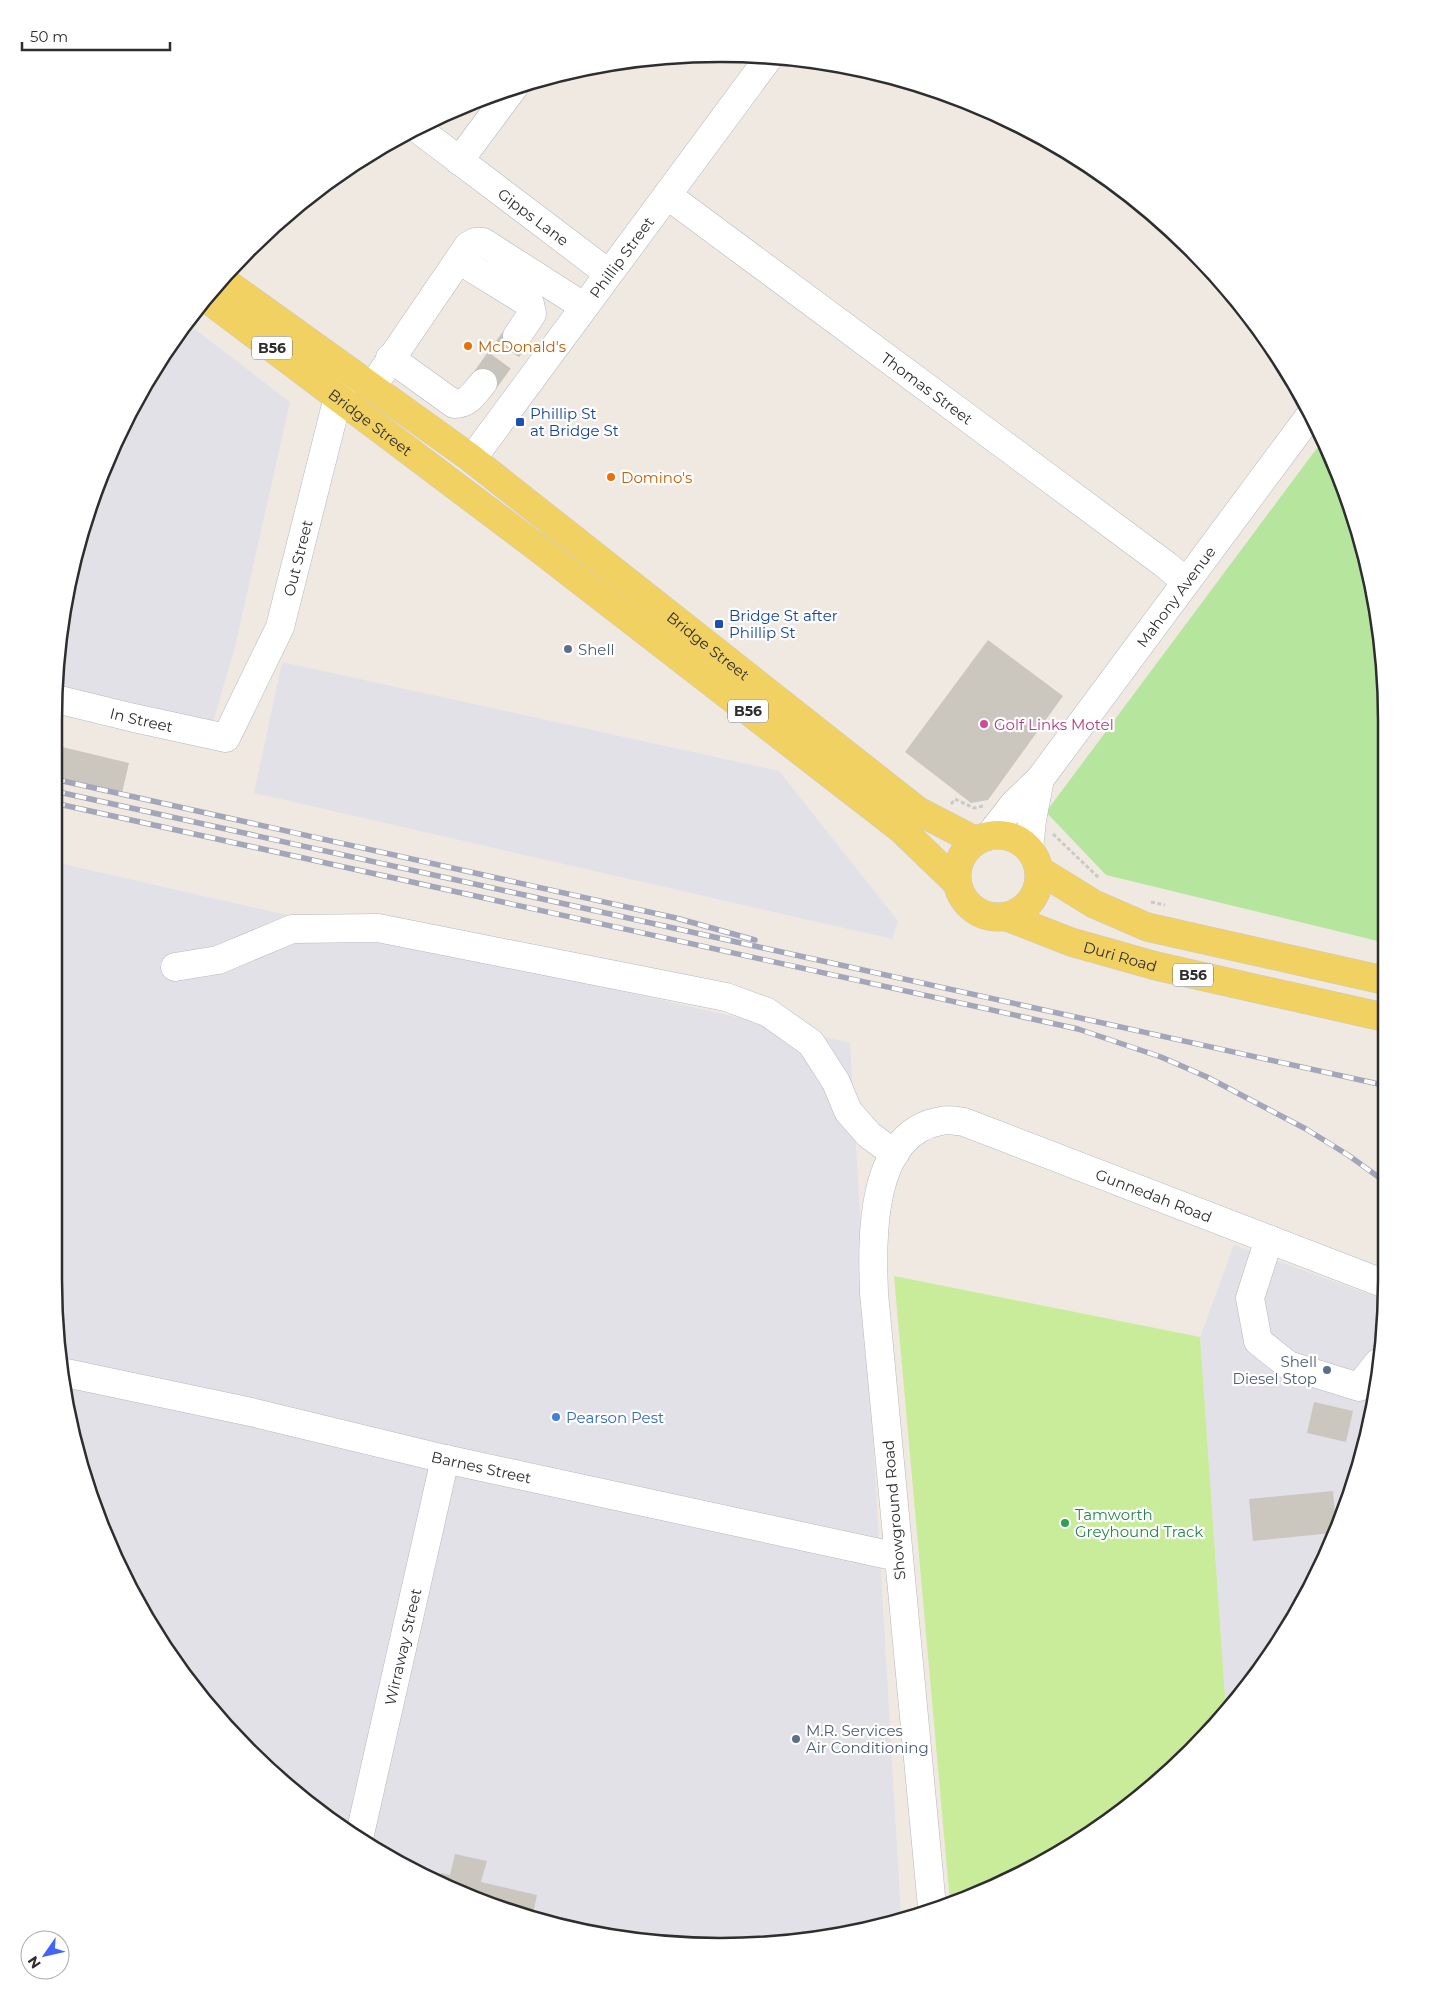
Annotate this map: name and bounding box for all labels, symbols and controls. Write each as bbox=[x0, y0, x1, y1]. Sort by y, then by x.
scale bar bbox=[22, 20, 170, 52]
text: 50 m bbox=[30, 27, 68, 46]
street label: Gipps Lane bbox=[494, 184, 573, 250]
street label: Phillip Street bbox=[585, 213, 658, 302]
road number: B56 bbox=[252, 336, 292, 359]
place label: McDonald's bbox=[478, 337, 566, 356]
marker: McDonald's bbox=[462, 340, 474, 352]
street label: Thomas Street bbox=[878, 348, 977, 428]
street label: Bridge Street bbox=[325, 384, 416, 460]
place label: Phillip St at Bridge St bbox=[530, 404, 619, 440]
marker: Phillip St at Bridge St bbox=[514, 416, 526, 428]
place label: Domino's bbox=[621, 468, 692, 487]
marker: Domino's bbox=[605, 471, 617, 483]
street label: Out Street bbox=[279, 518, 316, 598]
street label: Mahony Avenue bbox=[1132, 542, 1219, 651]
place label: Bridge St after Phillip St bbox=[729, 606, 838, 642]
street label: Bridge Street bbox=[663, 607, 754, 684]
marker: Bridge St after Phillip St bbox=[713, 618, 725, 630]
place label: Shell bbox=[578, 640, 615, 659]
marker: Shell bbox=[562, 643, 574, 655]
road number: B56 bbox=[728, 699, 768, 722]
street label: In Street bbox=[108, 703, 175, 736]
place label: Golf Links Motel bbox=[994, 715, 1114, 734]
marker: Golf Links Motel bbox=[978, 718, 990, 730]
street label: Duri Road bbox=[1081, 937, 1159, 975]
road number: B56 bbox=[1173, 964, 1213, 986]
street label: Gunnedah Road bbox=[1093, 1164, 1215, 1226]
place label: Shell Diesel Stop bbox=[1233, 1352, 1317, 1388]
marker: Shell Diesel Stop bbox=[1321, 1364, 1333, 1376]
place label: Pearson Pest bbox=[566, 1408, 664, 1427]
marker: Pearson Pest bbox=[550, 1411, 562, 1423]
street label: Showground Road bbox=[878, 1439, 910, 1581]
street label: Barnes Street bbox=[430, 1447, 533, 1487]
place label: Tamworth Greyhound Track bbox=[1075, 1505, 1203, 1541]
marker: Tamworth Greyhound Track bbox=[1059, 1517, 1071, 1529]
street label: Wirraway Street bbox=[380, 1586, 425, 1707]
place label: M.R. Services Air Conditioning bbox=[806, 1721, 929, 1757]
marker: M.R. Services Air Conditioning bbox=[790, 1733, 802, 1745]
north arrow bbox=[20, 1930, 70, 1980]
text: N bbox=[24, 1953, 45, 1972]

